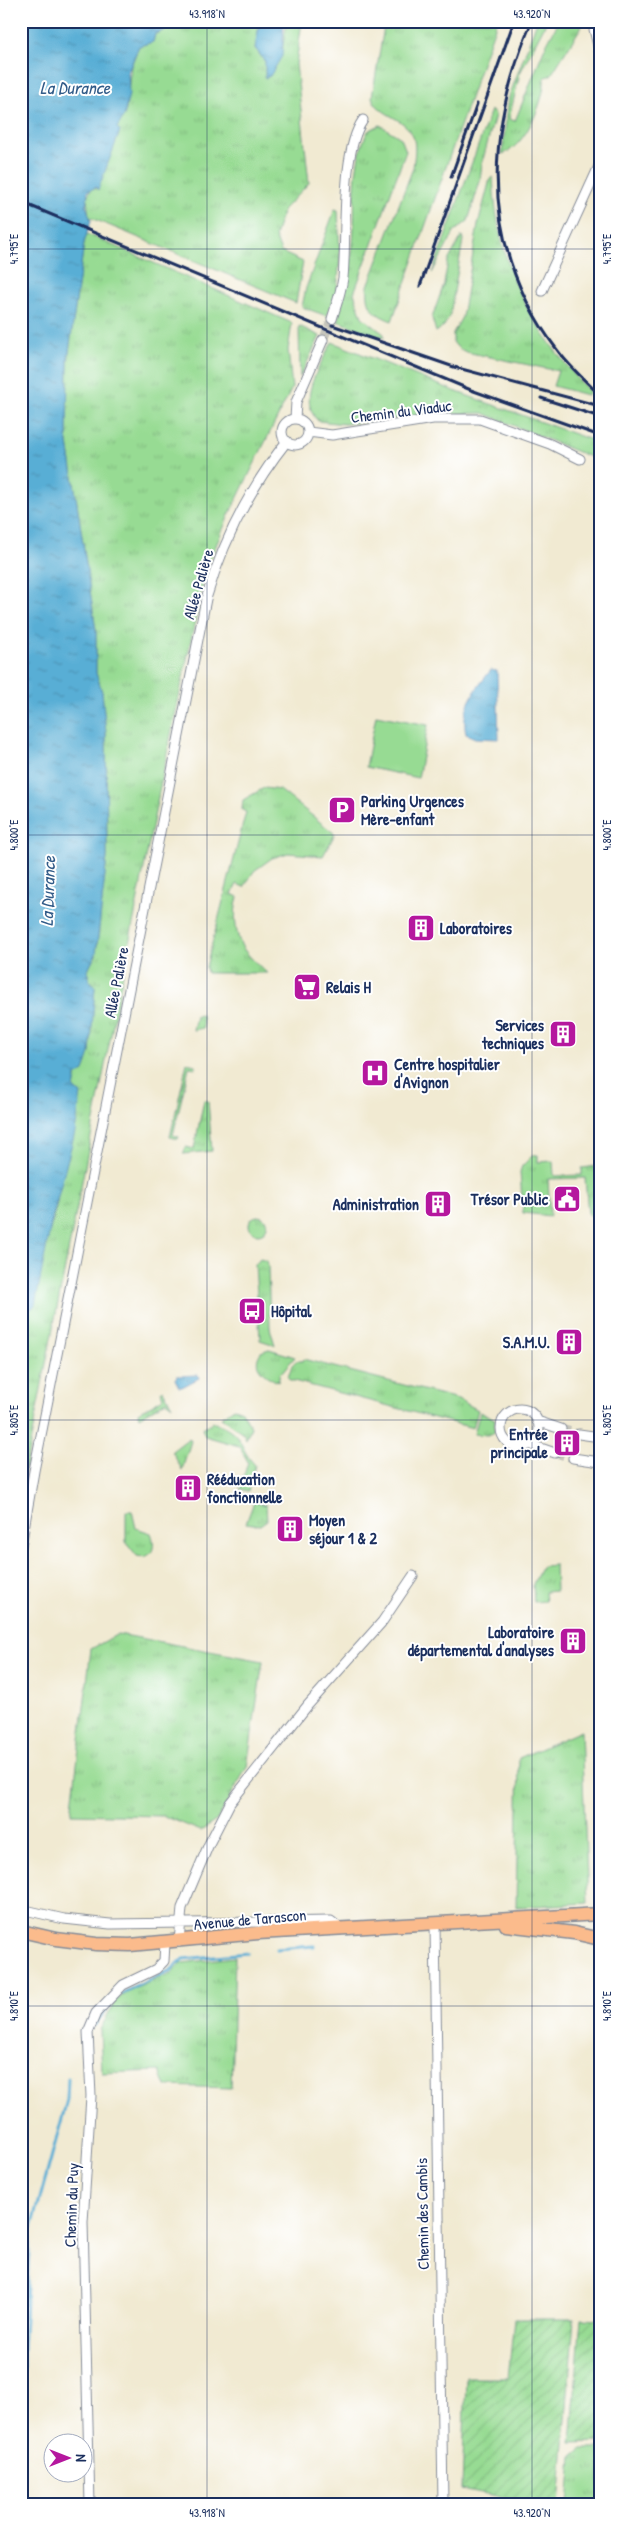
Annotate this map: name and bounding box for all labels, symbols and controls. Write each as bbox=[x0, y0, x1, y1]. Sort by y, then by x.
text: 43.918°N bbox=[189, 5, 225, 22]
text: 43.920°N bbox=[513, 5, 551, 22]
water label: La Durance bbox=[40, 75, 111, 100]
text: 4.795°E bbox=[5, 233, 22, 264]
text: 4.795°E bbox=[598, 233, 615, 264]
street label: Chemin du Viaduc bbox=[349, 394, 453, 428]
street label: Allée Palière bbox=[178, 546, 219, 622]
place label: Parking Urgences Mère-enfant bbox=[361, 790, 465, 830]
parking icon: Parking Urgences Mère-enfant bbox=[327, 795, 357, 825]
text: 4.800°E bbox=[5, 819, 22, 851]
text: 4.800°E bbox=[598, 819, 615, 851]
water label: La Durance bbox=[34, 855, 61, 926]
building icon: Laboratoires bbox=[406, 913, 436, 943]
place label: Laboratoires bbox=[440, 917, 513, 939]
street label: Allée Palière bbox=[98, 944, 134, 1019]
supermarket icon: Relais H bbox=[292, 972, 322, 1002]
place label: Relais H bbox=[326, 976, 372, 998]
place label: Services techniques bbox=[481, 1014, 545, 1055]
building icon: Services techniques bbox=[548, 1019, 578, 1049]
place label: Centre hospitalier d'Avignon bbox=[394, 1053, 501, 1094]
hospital icon: Centre hospitalier d'Avignon bbox=[360, 1058, 390, 1088]
public building icon: Trésor Public bbox=[552, 1184, 582, 1214]
place label: Trésor Public bbox=[470, 1188, 549, 1210]
building icon: Administration bbox=[423, 1189, 453, 1219]
place label: Administration bbox=[333, 1193, 419, 1215]
bus stop icon: Hôpital bbox=[237, 1296, 267, 1326]
place label: Hôpital bbox=[271, 1300, 312, 1323]
building icon: S.A.M.U. bbox=[554, 1327, 584, 1357]
place label: S.A.M.U. bbox=[503, 1331, 550, 1353]
text: 4.805°E bbox=[5, 1404, 22, 1435]
text: 4.805°E bbox=[598, 1404, 615, 1435]
place label: Entrée principale bbox=[491, 1423, 549, 1464]
building icon: Entrée principale bbox=[552, 1428, 582, 1458]
place label: Rééducation fonctionnelle bbox=[207, 1468, 283, 1508]
building icon: Rééducation fonctionnelle bbox=[173, 1473, 203, 1503]
place label: Moyen séjour 1 & 2 bbox=[309, 1509, 378, 1549]
building icon: Moyen séjour 1 & 2 bbox=[275, 1514, 305, 1544]
place label: Laboratoire départemental d'analyses bbox=[408, 1621, 555, 1662]
building icon: Laboratoire départemental d'analyses bbox=[558, 1626, 588, 1656]
street label: Avenue de Tarascon bbox=[193, 1903, 307, 1935]
text: 4.810°E bbox=[5, 1990, 22, 2021]
text: 4.810°E bbox=[598, 1990, 615, 2021]
street label: Chemin des Cambis bbox=[410, 2158, 434, 2270]
street label: Chemin du Puy bbox=[59, 2162, 83, 2248]
north arrow bbox=[42, 2434, 92, 2484]
text: N bbox=[72, 2454, 91, 2462]
text: 43.918°N bbox=[189, 2504, 225, 2521]
text: 43.920°N bbox=[513, 2504, 551, 2521]

